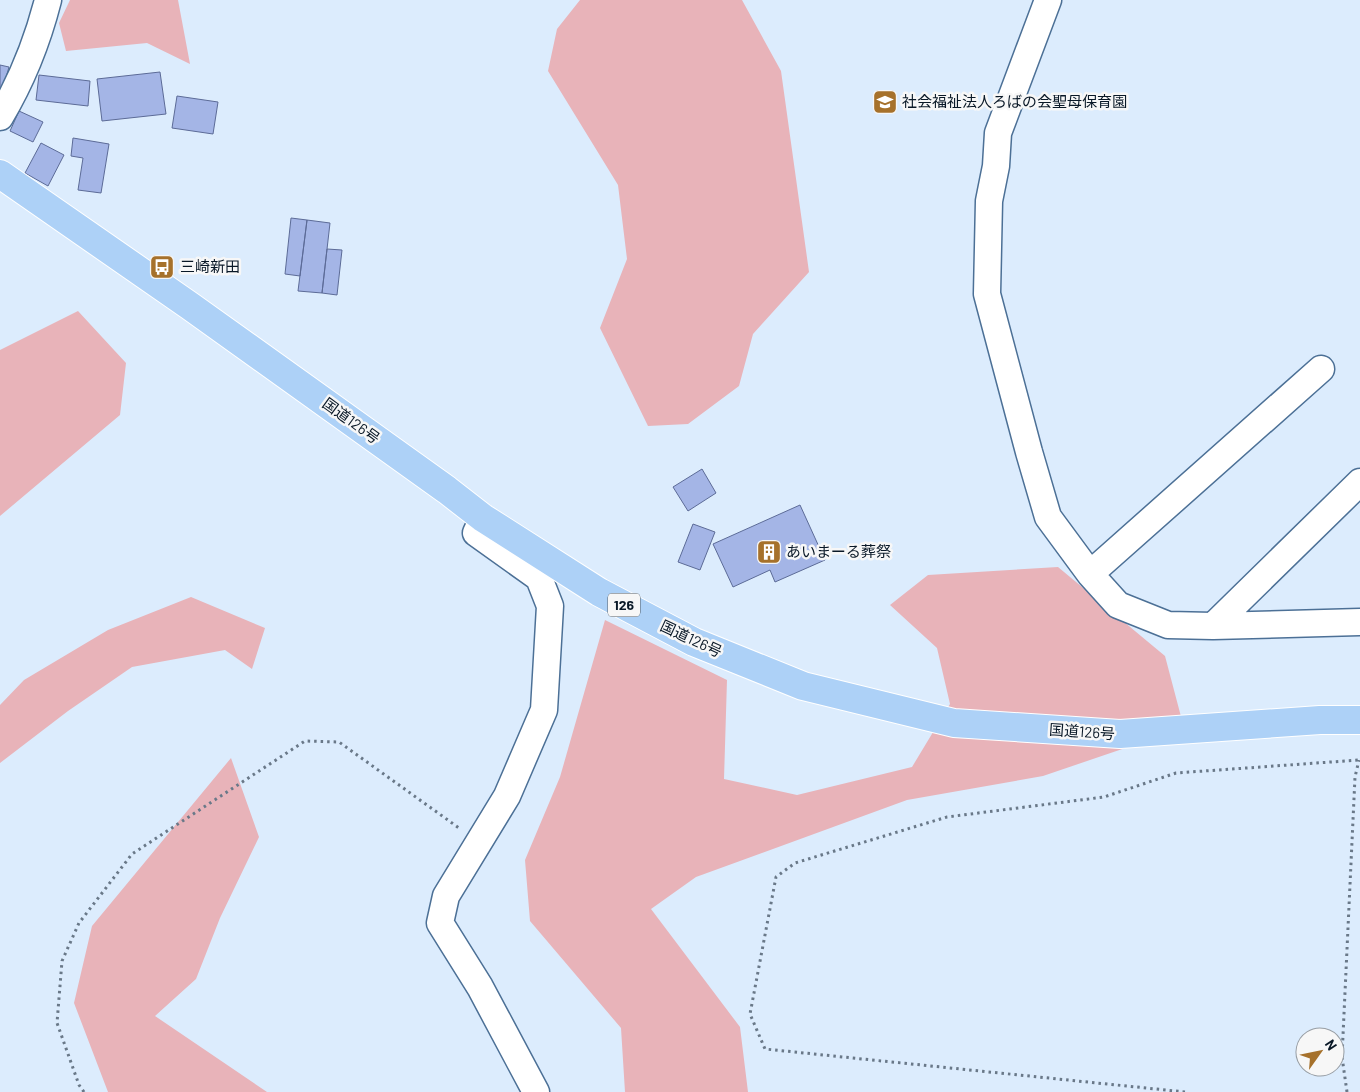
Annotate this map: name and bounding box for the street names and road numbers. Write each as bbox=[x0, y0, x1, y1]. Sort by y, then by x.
street label: 国道126号 bbox=[320, 394, 384, 447]
road number: 126 bbox=[608, 594, 640, 616]
street label: 国道126号 bbox=[658, 616, 725, 660]
street label: 国道126号 bbox=[1049, 720, 1116, 742]

